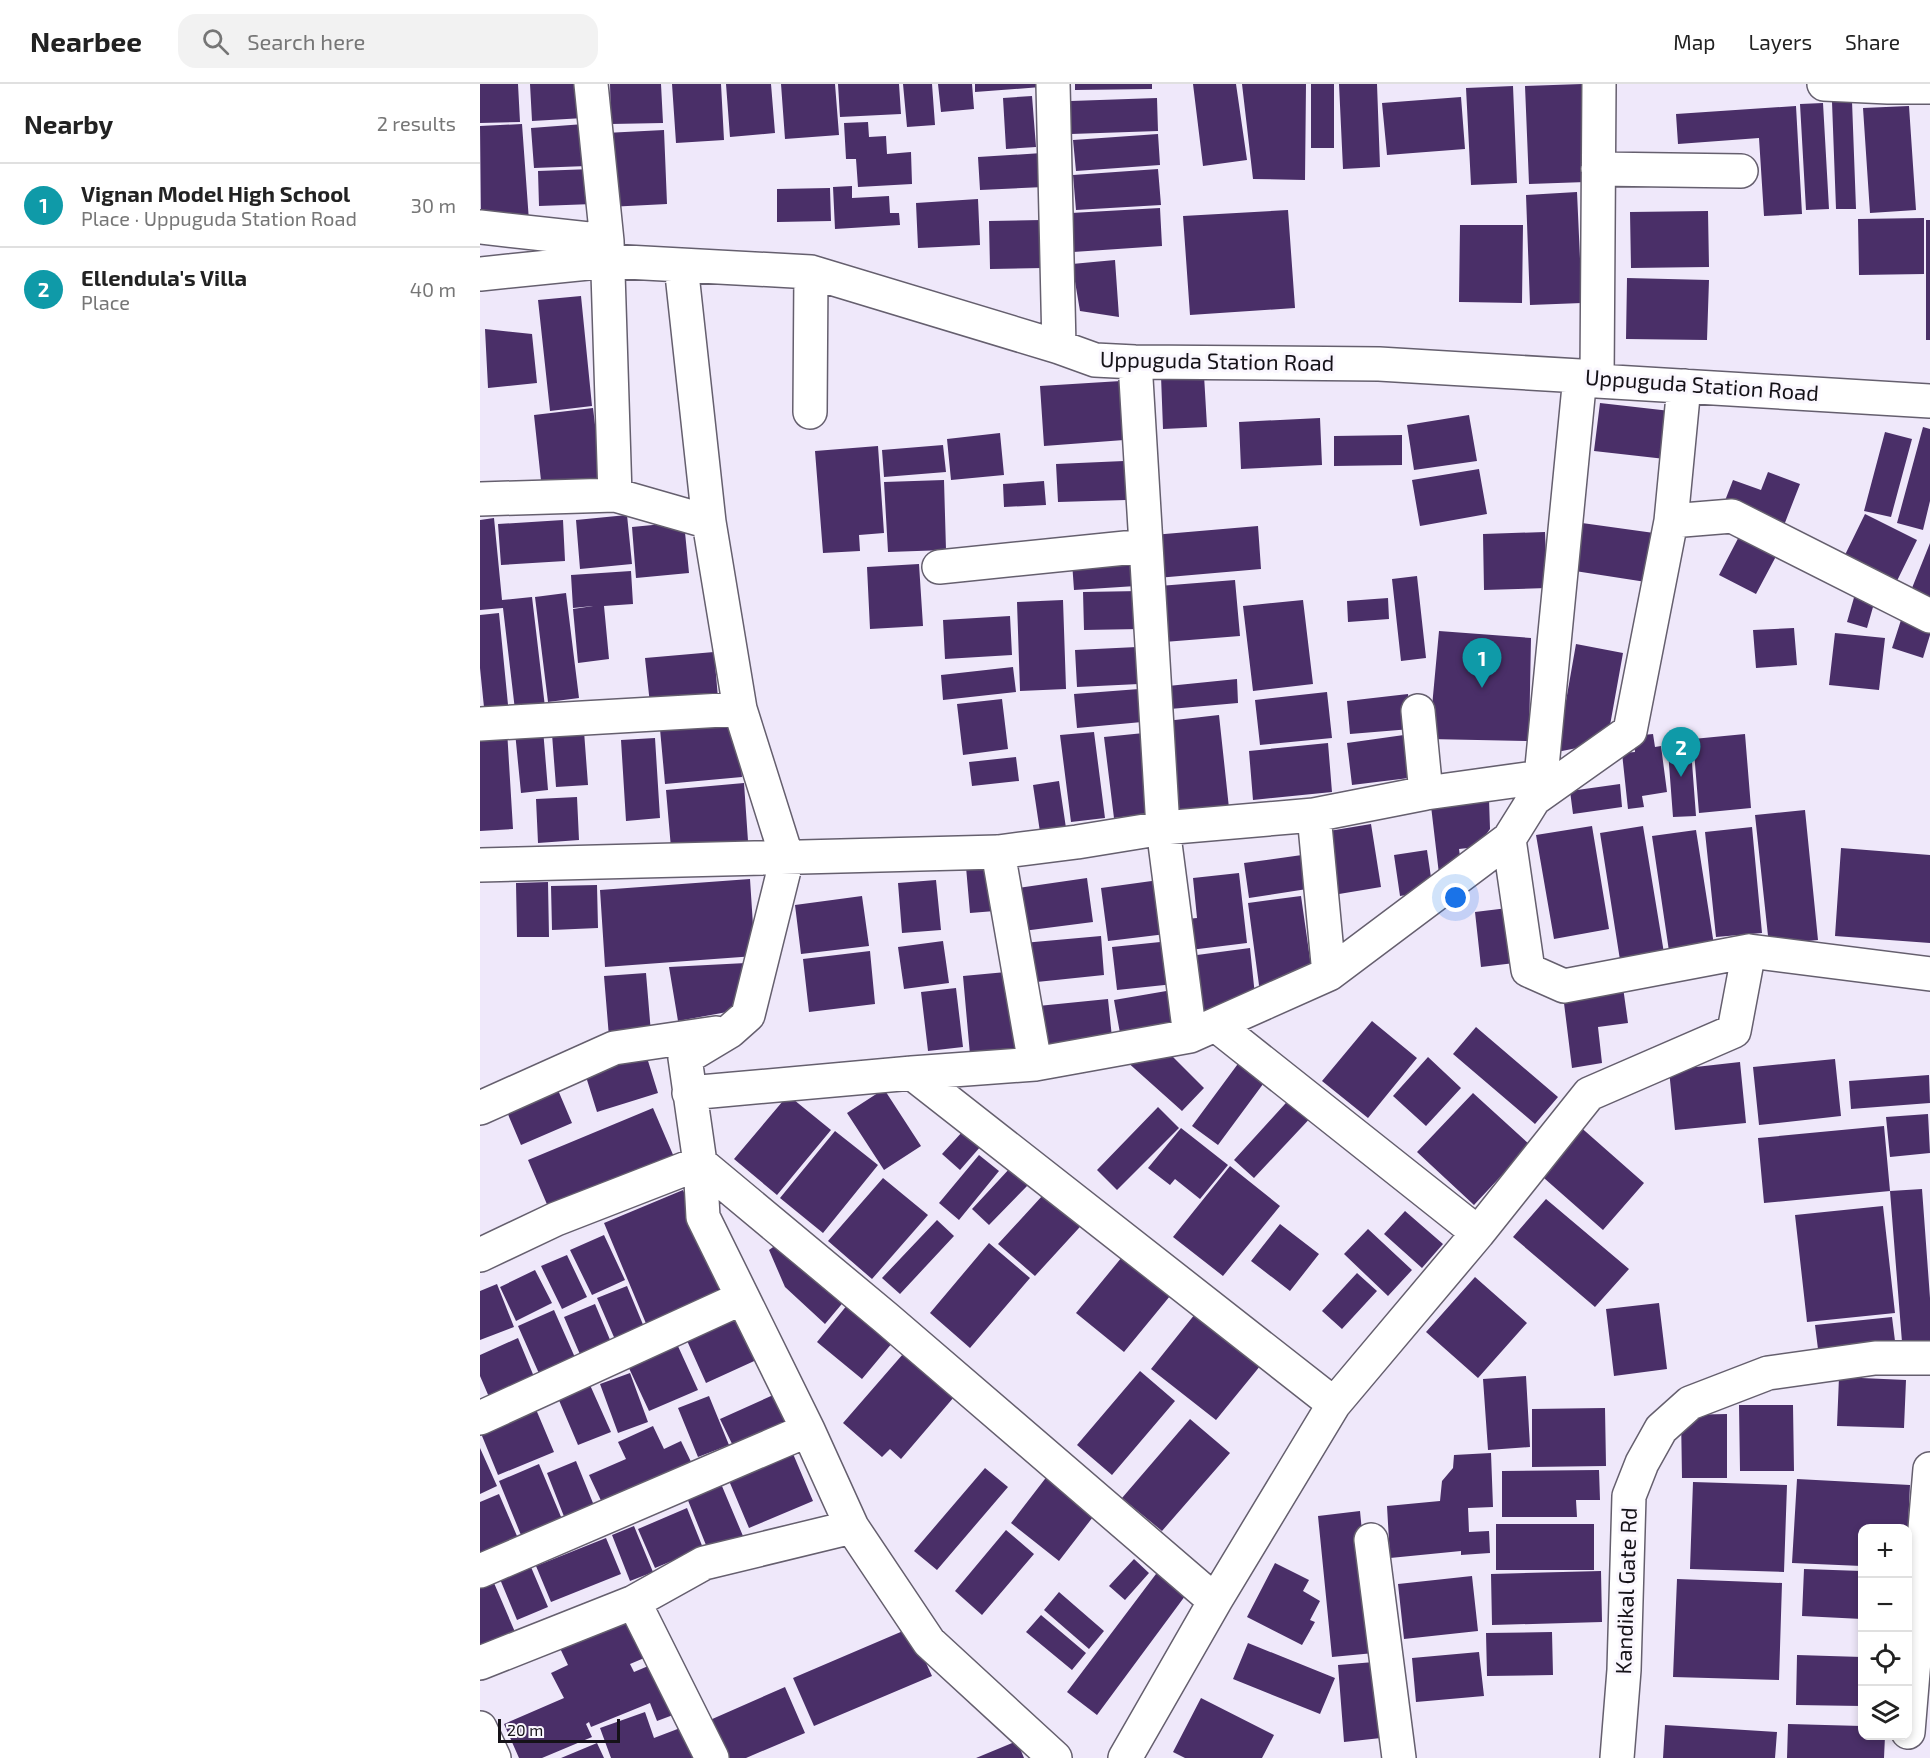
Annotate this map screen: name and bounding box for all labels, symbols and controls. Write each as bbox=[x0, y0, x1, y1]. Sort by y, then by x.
search box bbox=[178, 14, 598, 68]
text: Nearbee bbox=[30, 24, 142, 58]
icon: search bbox=[199, 25, 232, 58]
text: Search here bbox=[247, 28, 365, 54]
text: Map bbox=[1673, 29, 1715, 54]
text: Layers bbox=[1748, 29, 1812, 54]
text: Share bbox=[1845, 29, 1900, 54]
text: Nearby bbox=[24, 108, 113, 139]
text: 2 results bbox=[377, 111, 456, 135]
text: Vignan Model High School bbox=[81, 180, 350, 206]
text: 1 bbox=[39, 193, 48, 217]
text: 30 m bbox=[411, 193, 456, 217]
text: Place · Uppuguda Station Road bbox=[81, 206, 357, 230]
text: Ellendula's Villa bbox=[81, 264, 247, 290]
text: 2 bbox=[38, 277, 49, 301]
text: 40 m bbox=[410, 277, 456, 301]
text: Place bbox=[81, 290, 130, 314]
street label: Uppuguda Station Road bbox=[1100, 345, 1334, 375]
street label: Uppuguda Station Road bbox=[1584, 363, 1820, 405]
pin: 1 bbox=[1462, 638, 1502, 688]
pin: 2 bbox=[1662, 728, 1700, 777]
your location bbox=[1441, 883, 1470, 912]
street label: Kandikal Gate Rd bbox=[1609, 1507, 1641, 1675]
map controls bbox=[1858, 1524, 1912, 1740]
button: + bbox=[1858, 1524, 1912, 1578]
button: − bbox=[1858, 1578, 1912, 1632]
button: locate bbox=[1858, 1632, 1912, 1686]
button: layers bbox=[1858, 1686, 1912, 1740]
scale bar bbox=[498, 1716, 620, 1744]
text: 20 m bbox=[507, 1720, 543, 1739]

